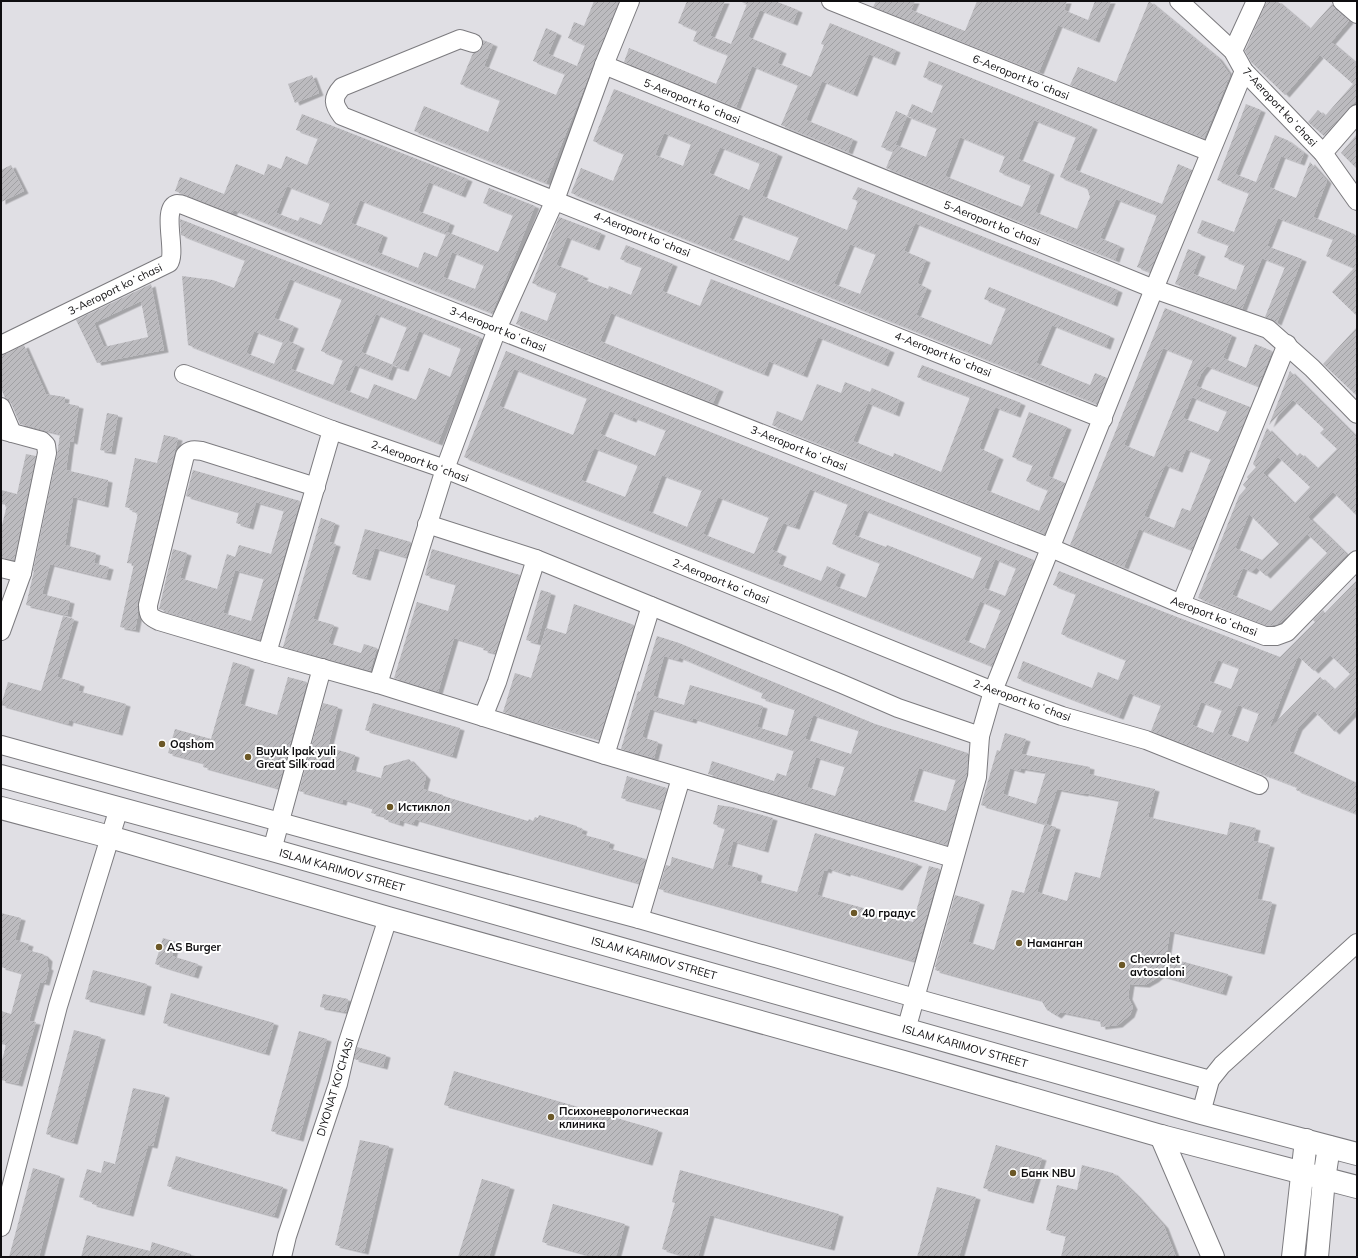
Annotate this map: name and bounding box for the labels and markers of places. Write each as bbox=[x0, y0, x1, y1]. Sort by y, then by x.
place label: Oqshom bbox=[170, 737, 214, 751]
marker: Oqshom bbox=[157, 739, 167, 749]
place label: Buyuk Ipak yuli Great Silk road bbox=[256, 744, 336, 771]
marker: Buyuk Ipak yuli Great Silk road bbox=[243, 752, 253, 762]
place label: Истиклол bbox=[398, 800, 450, 814]
marker: Истиклол bbox=[385, 802, 395, 812]
place label: 40 градус bbox=[862, 906, 916, 920]
marker: 40 градус bbox=[849, 908, 859, 918]
place label: Наманган bbox=[1027, 936, 1083, 950]
marker: Наманган bbox=[1014, 938, 1024, 948]
place label: AS Burger bbox=[167, 940, 222, 954]
marker: AS Burger bbox=[154, 942, 164, 952]
place label: Chevrolet avtosaloni bbox=[1130, 952, 1185, 979]
marker: Chevrolet avtosaloni bbox=[1117, 960, 1127, 970]
place label: Психоневрологическая клиника bbox=[559, 1104, 689, 1131]
marker: Психоневрологическая клиника bbox=[546, 1112, 556, 1122]
place label: Банк NBU bbox=[1021, 1166, 1076, 1180]
marker: Банк NBU bbox=[1008, 1168, 1018, 1178]

